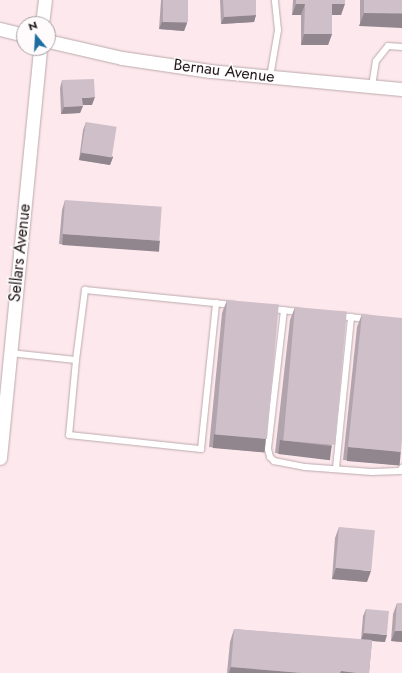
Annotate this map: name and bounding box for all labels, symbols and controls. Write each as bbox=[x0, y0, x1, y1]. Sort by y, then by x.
north arrow bbox=[16, 16, 56, 56]
text: N bbox=[26, 17, 39, 34]
street label: Bernau Avenue bbox=[172, 55, 276, 87]
street label: Sellars Avenue bbox=[5, 203, 35, 303]

